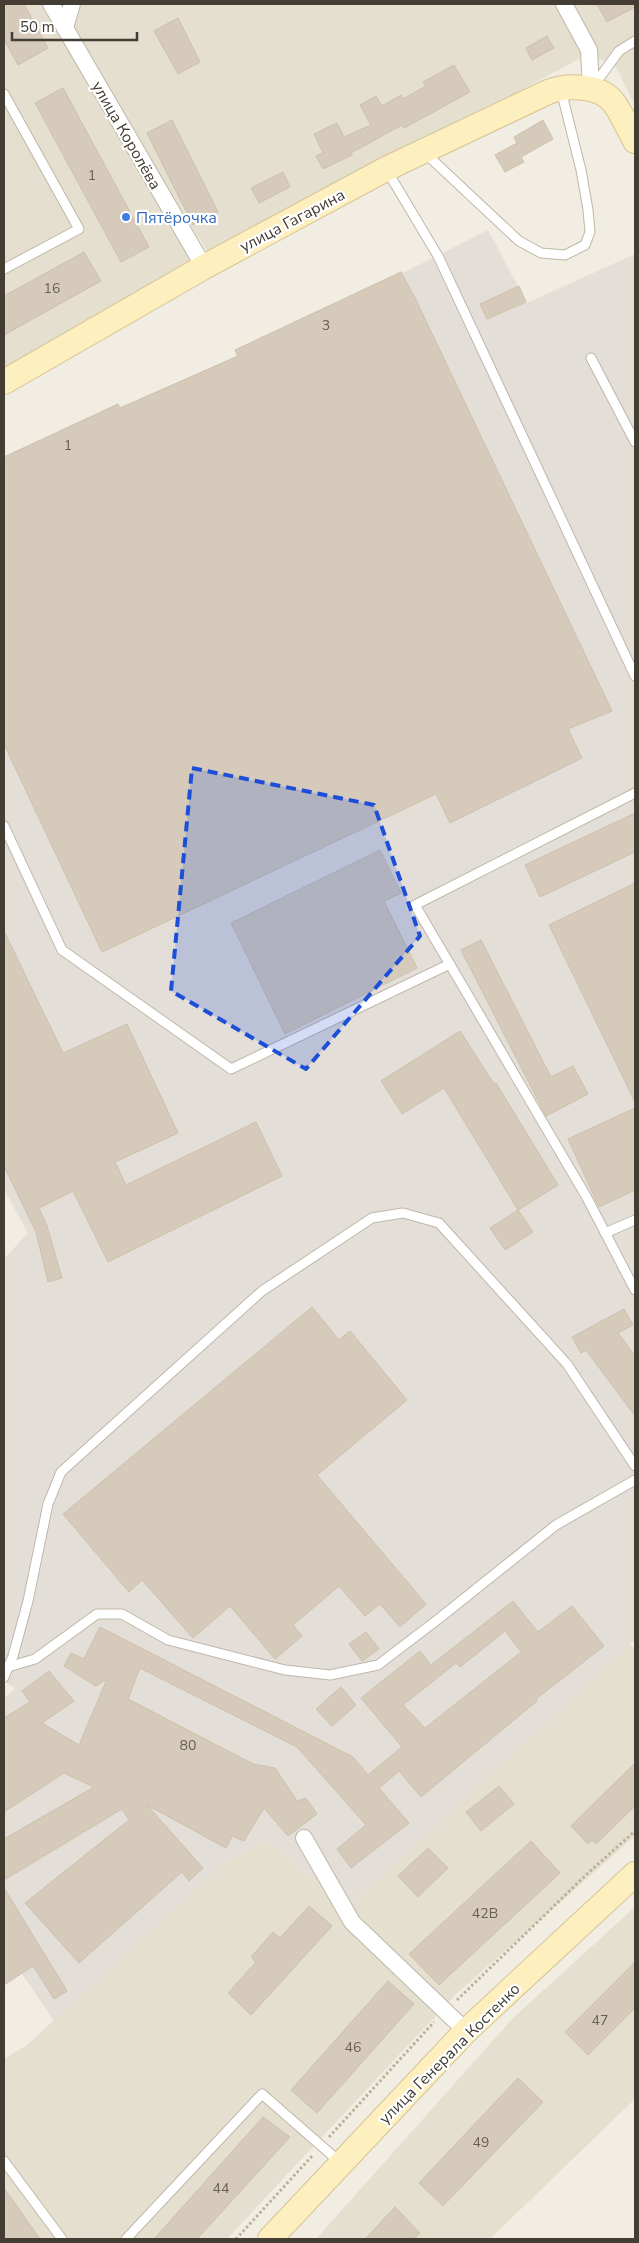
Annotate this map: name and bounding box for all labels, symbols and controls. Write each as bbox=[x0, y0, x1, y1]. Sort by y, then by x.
scale bar bbox=[12, 10, 138, 42]
text: 50 m bbox=[20, 17, 55, 37]
street label: улица Королёва bbox=[86, 77, 166, 194]
house number: 1 bbox=[88, 166, 96, 185]
street label: улица Гагарина bbox=[236, 184, 349, 258]
place label: Пятёрочка bbox=[136, 207, 217, 229]
marker: Пятёрочка bbox=[120, 211, 132, 223]
house number: 16 bbox=[44, 279, 60, 298]
house number: 3 bbox=[322, 316, 330, 335]
house number: 1 bbox=[64, 436, 72, 455]
house number: 80 bbox=[180, 1736, 196, 1755]
house number: 42В bbox=[472, 1904, 498, 1923]
street label: улица Генерала Костенко bbox=[374, 1978, 525, 2129]
house number: 47 bbox=[592, 2011, 608, 2030]
house number: 46 bbox=[345, 2038, 361, 2057]
house number: 49 bbox=[473, 2133, 489, 2152]
house number: 44 bbox=[213, 2179, 229, 2198]

